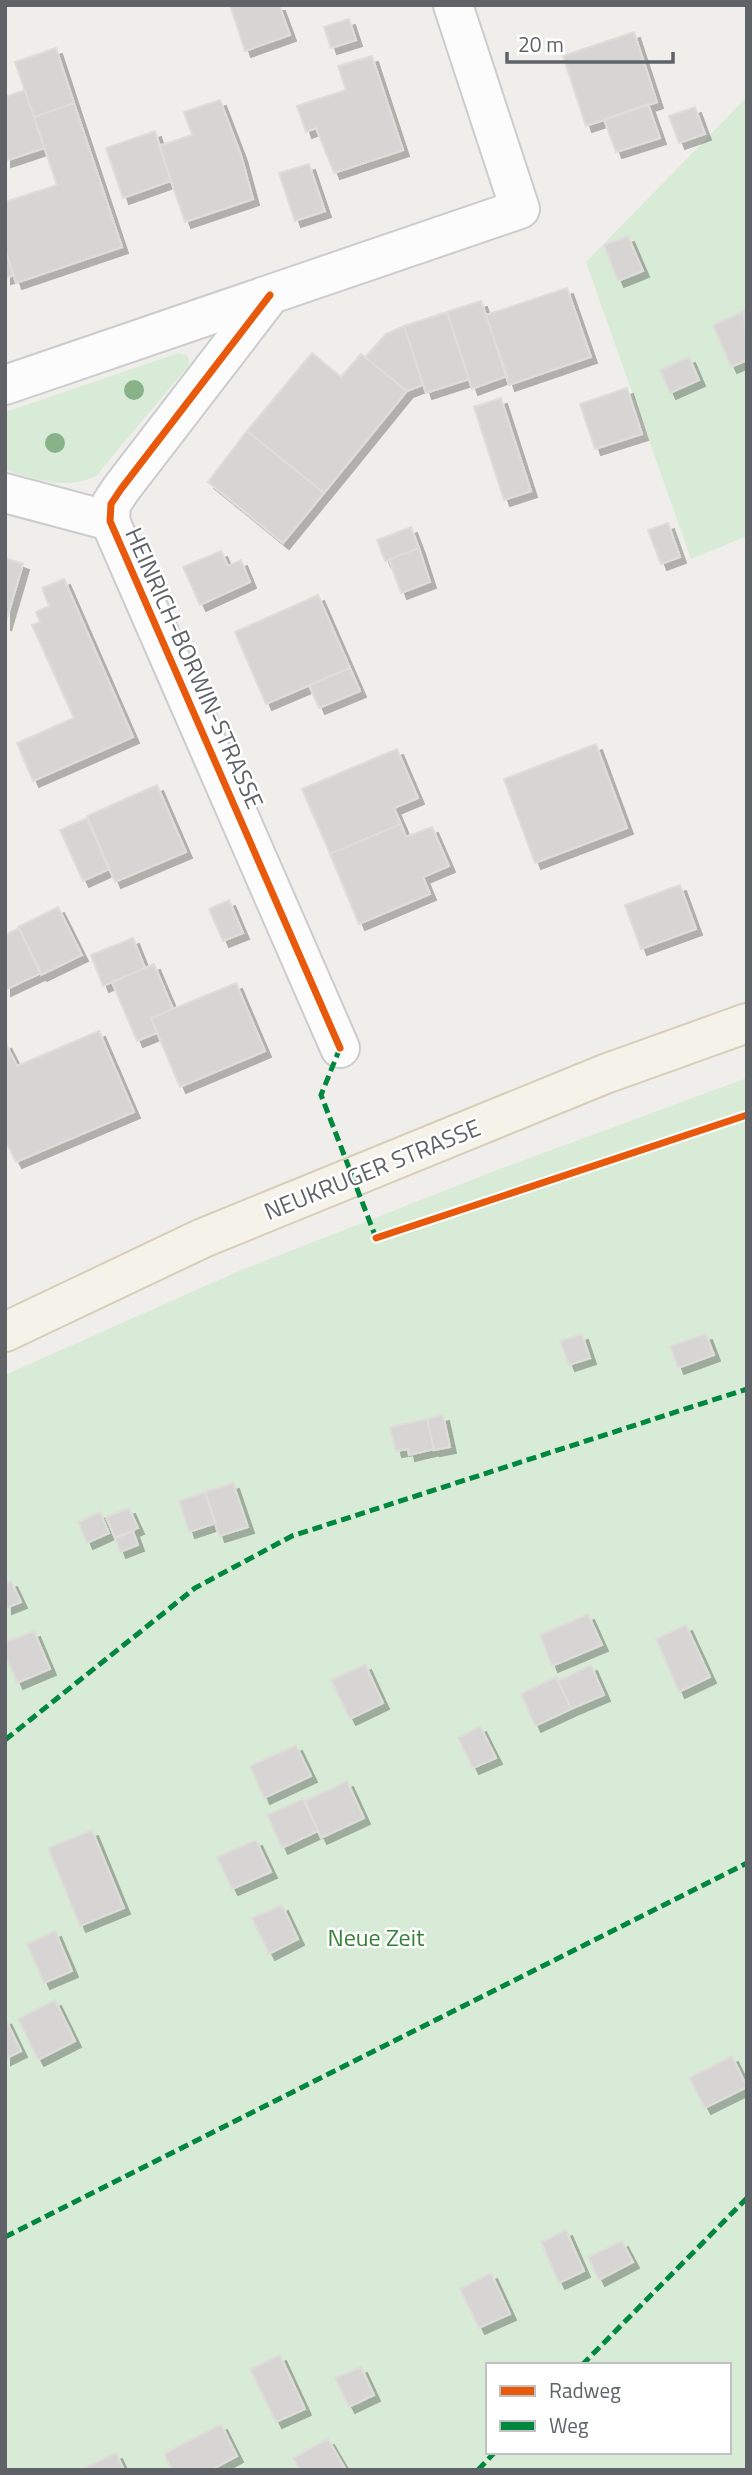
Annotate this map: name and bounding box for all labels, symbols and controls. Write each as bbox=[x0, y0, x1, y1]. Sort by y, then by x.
scale bar bbox=[507, 21, 673, 65]
text: 20 m bbox=[518, 28, 564, 60]
street label: HEINRICH-BORWIN-STRASSE bbox=[117, 522, 273, 814]
street label: NEUKRUGER STRASSE bbox=[258, 1109, 486, 1229]
park label: Neue Zeit bbox=[328, 1919, 425, 1955]
legend bbox=[486, 2363, 731, 2454]
text: Radweg bbox=[549, 2374, 621, 2406]
text: Weg bbox=[549, 2409, 589, 2441]

